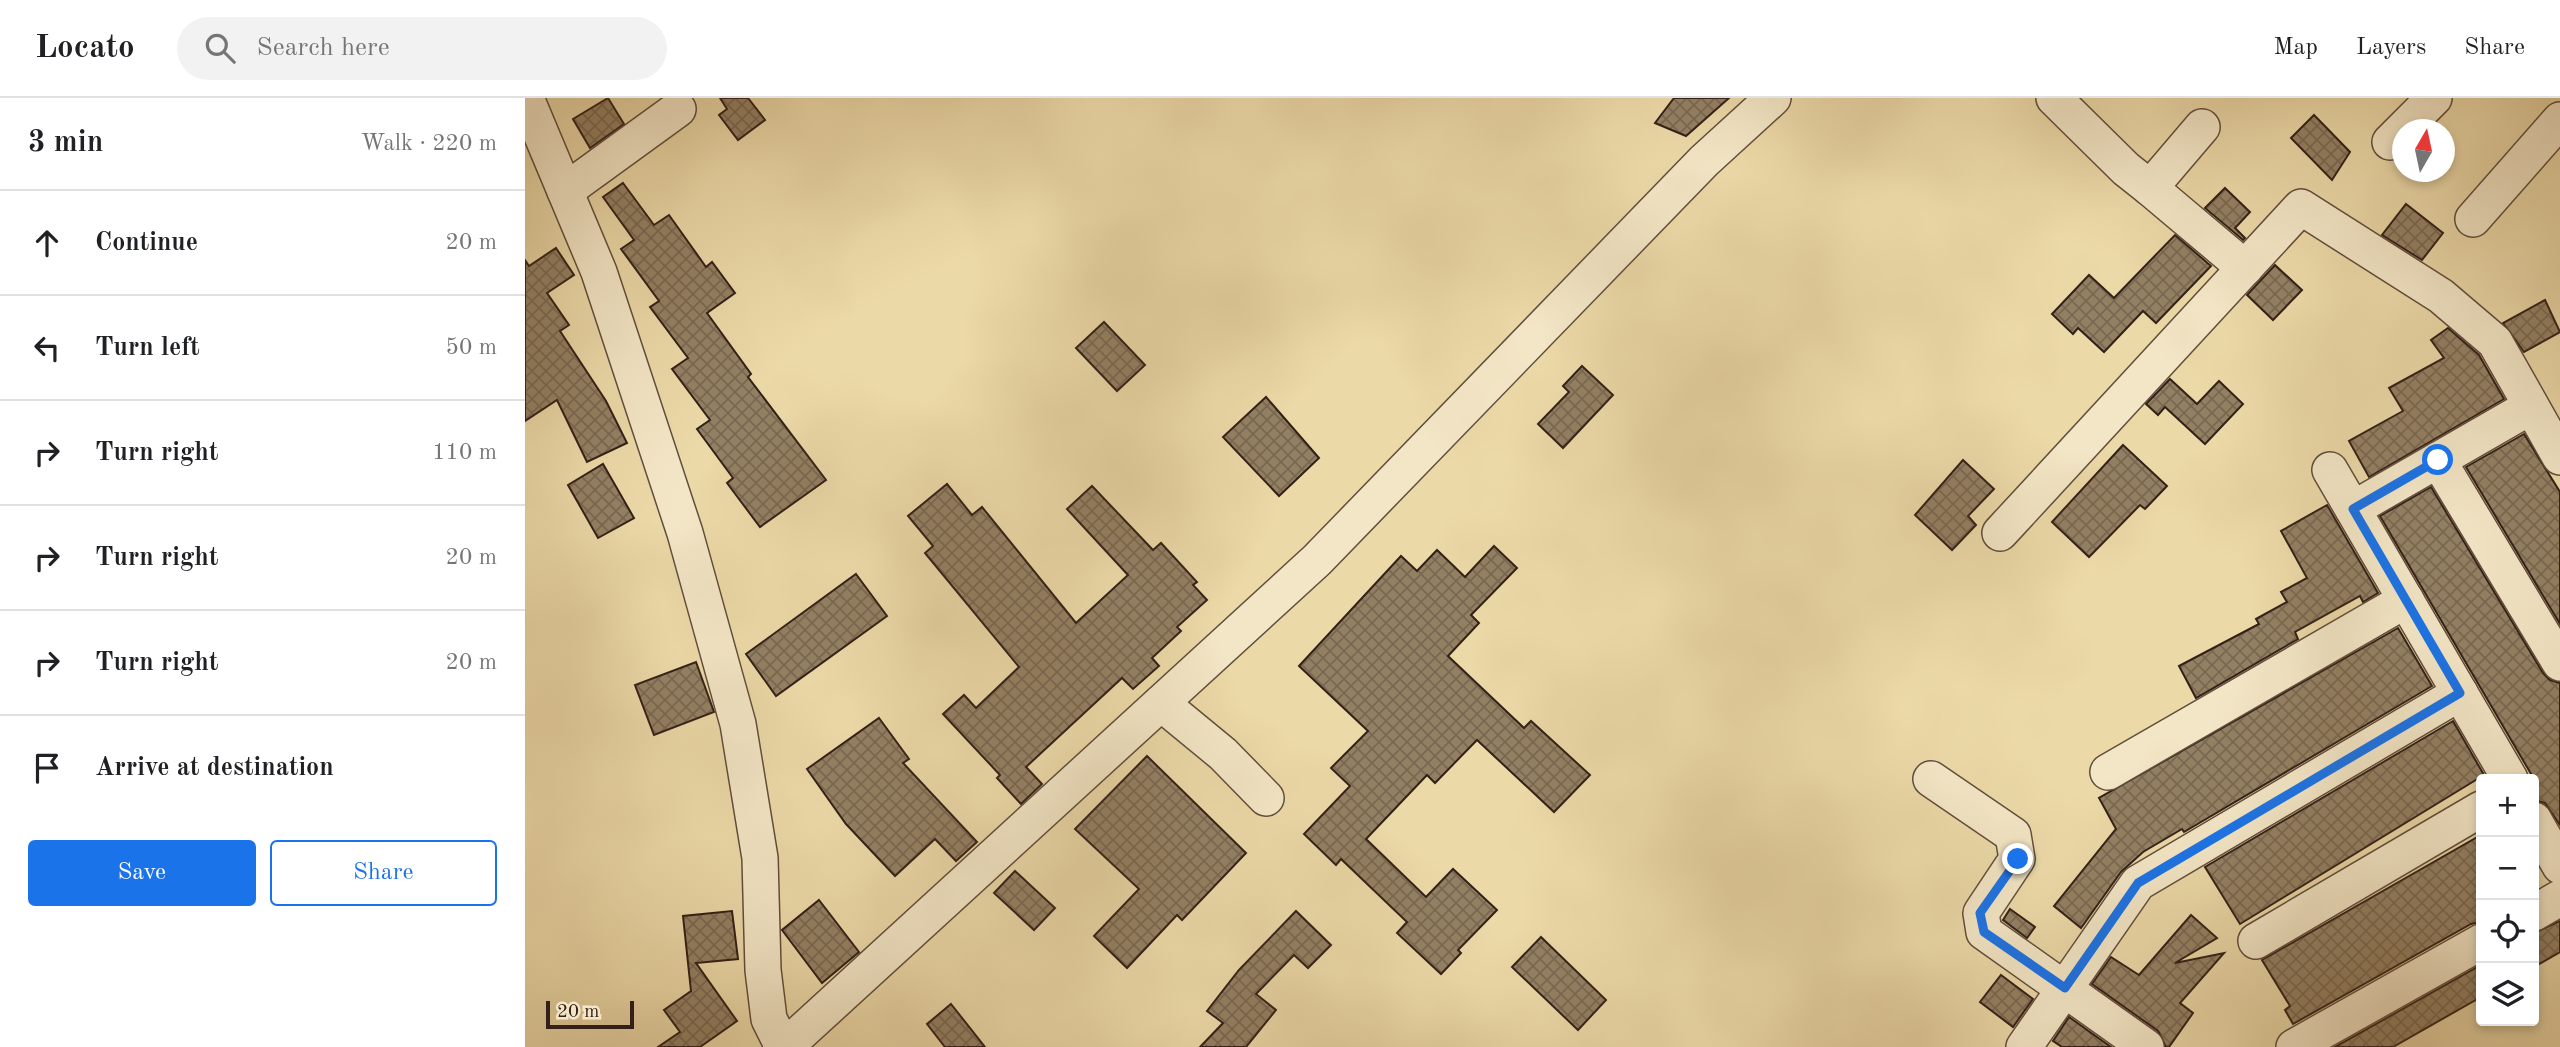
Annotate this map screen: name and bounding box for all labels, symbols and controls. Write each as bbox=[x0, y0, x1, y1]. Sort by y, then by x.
search box bbox=[177, 17, 667, 80]
icon: search bbox=[201, 29, 239, 67]
text: Locato bbox=[35, 32, 135, 65]
text: Search here bbox=[257, 35, 390, 61]
text: Map bbox=[2274, 36, 2318, 60]
text: Layers bbox=[2356, 36, 2426, 60]
text: Share bbox=[2464, 36, 2525, 60]
north arrow bbox=[2392, 119, 2455, 182]
text: 3 min bbox=[28, 128, 103, 158]
text: Walk · 220 m bbox=[361, 132, 497, 155]
icon: ahead bbox=[28, 224, 66, 262]
text: Continue bbox=[95, 230, 198, 256]
text: 20 m bbox=[446, 231, 497, 254]
icon: left bbox=[28, 329, 66, 367]
text: Turn left bbox=[95, 335, 200, 361]
text: 50 m bbox=[446, 336, 497, 359]
icon: right bbox=[28, 434, 66, 472]
text: Turn right bbox=[95, 440, 218, 466]
text: 110 m bbox=[432, 441, 497, 464]
route start bbox=[2422, 444, 2453, 475]
icon: right bbox=[28, 539, 66, 577]
text: Turn right bbox=[95, 545, 218, 571]
text: 20 m bbox=[446, 546, 497, 569]
icon: right bbox=[28, 644, 66, 682]
text: Turn right bbox=[95, 650, 218, 676]
text: 20 m bbox=[446, 651, 497, 674]
icon: arrive bbox=[28, 749, 66, 787]
text: Arrive at destination bbox=[95, 755, 334, 781]
map controls bbox=[2476, 774, 2539, 1026]
button: + bbox=[2476, 774, 2539, 837]
button: − bbox=[2476, 837, 2539, 900]
button: Save bbox=[28, 840, 256, 906]
button: Share bbox=[270, 840, 497, 906]
route end bbox=[2002, 843, 2033, 874]
button: locate bbox=[2476, 900, 2539, 963]
button: layers bbox=[2476, 963, 2539, 1026]
scale bar bbox=[546, 998, 633, 1030]
text: 20 m bbox=[557, 1003, 599, 1022]

